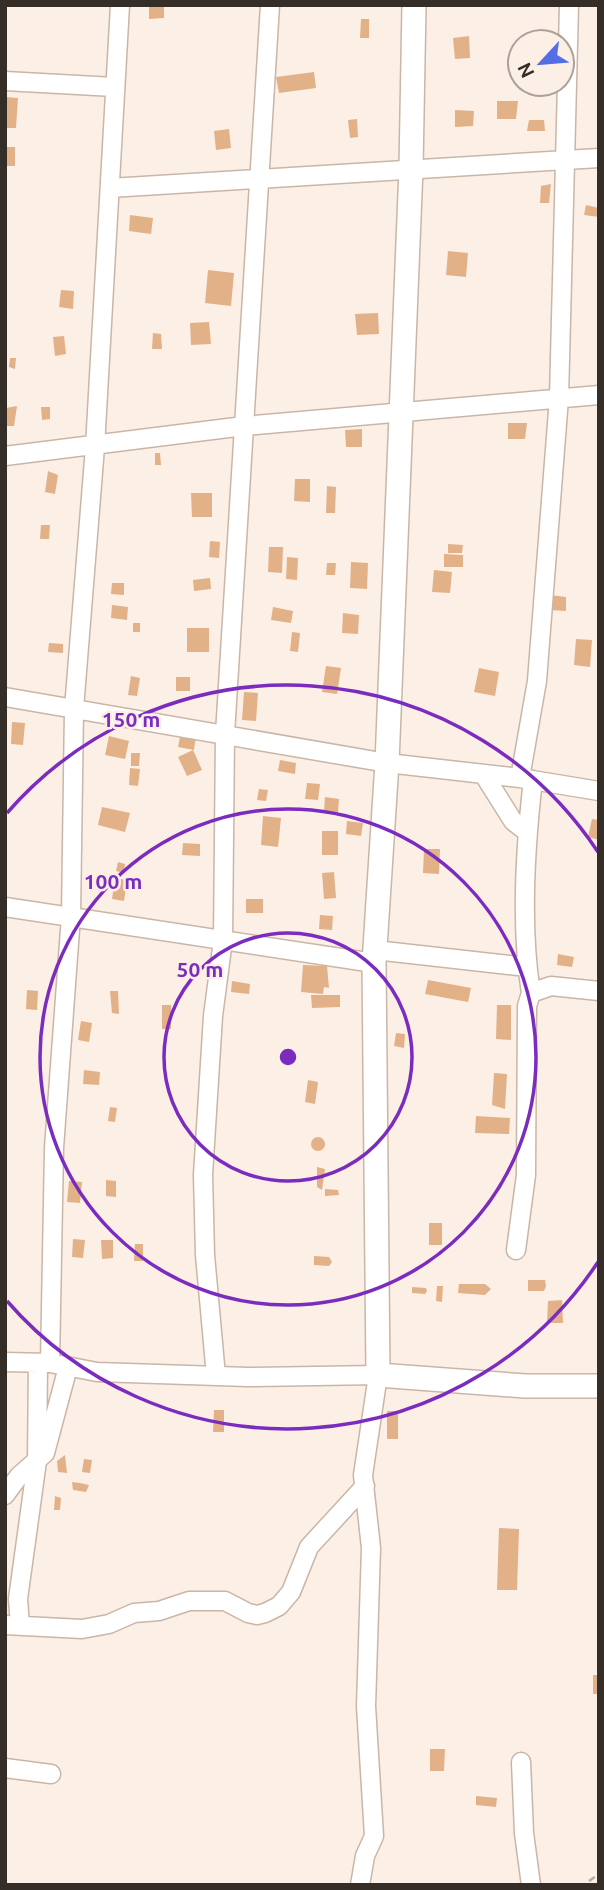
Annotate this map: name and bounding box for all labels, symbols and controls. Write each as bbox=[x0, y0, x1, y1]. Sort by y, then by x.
north arrow bbox=[506, 28, 576, 98]
text: N bbox=[513, 59, 539, 82]
text: 150 m bbox=[102, 707, 160, 731]
text: 100 m bbox=[84, 869, 142, 893]
text: 50 m bbox=[177, 957, 223, 981]
centre of rings bbox=[276, 1045, 300, 1069]

